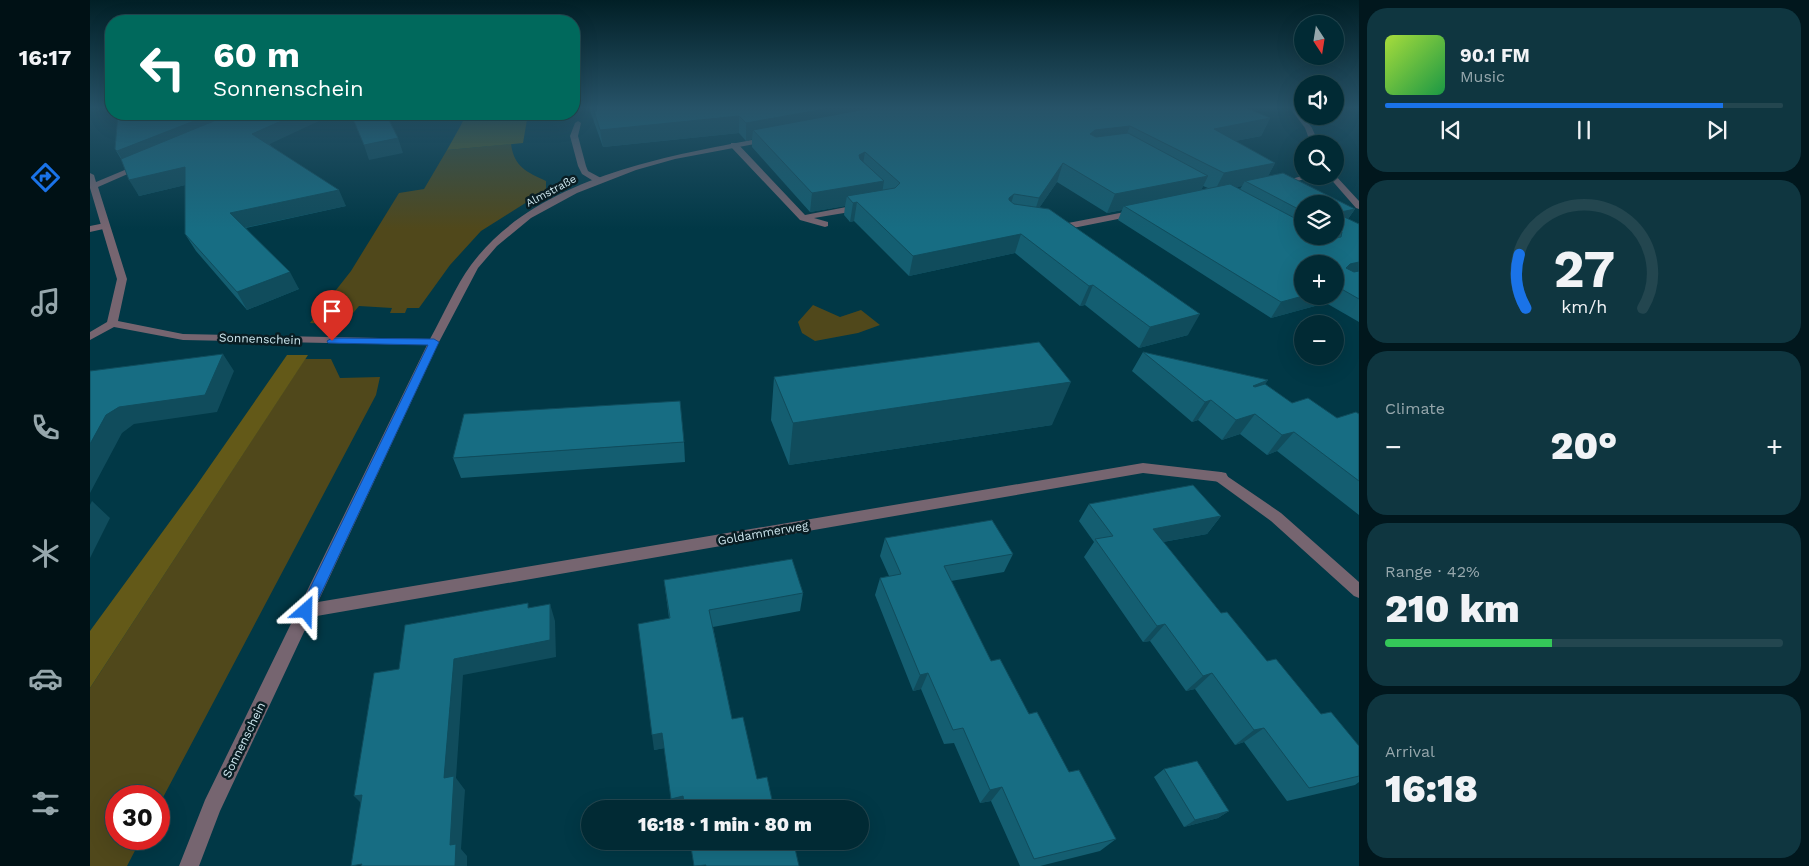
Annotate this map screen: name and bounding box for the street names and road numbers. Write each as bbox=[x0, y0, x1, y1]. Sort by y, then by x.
street label: Almstraße bbox=[524, 172, 578, 210]
street label: Sonnenschein bbox=[219, 331, 301, 347]
street label: Goldammerweg bbox=[717, 518, 810, 548]
street label: Sonnenschein bbox=[220, 700, 268, 780]

